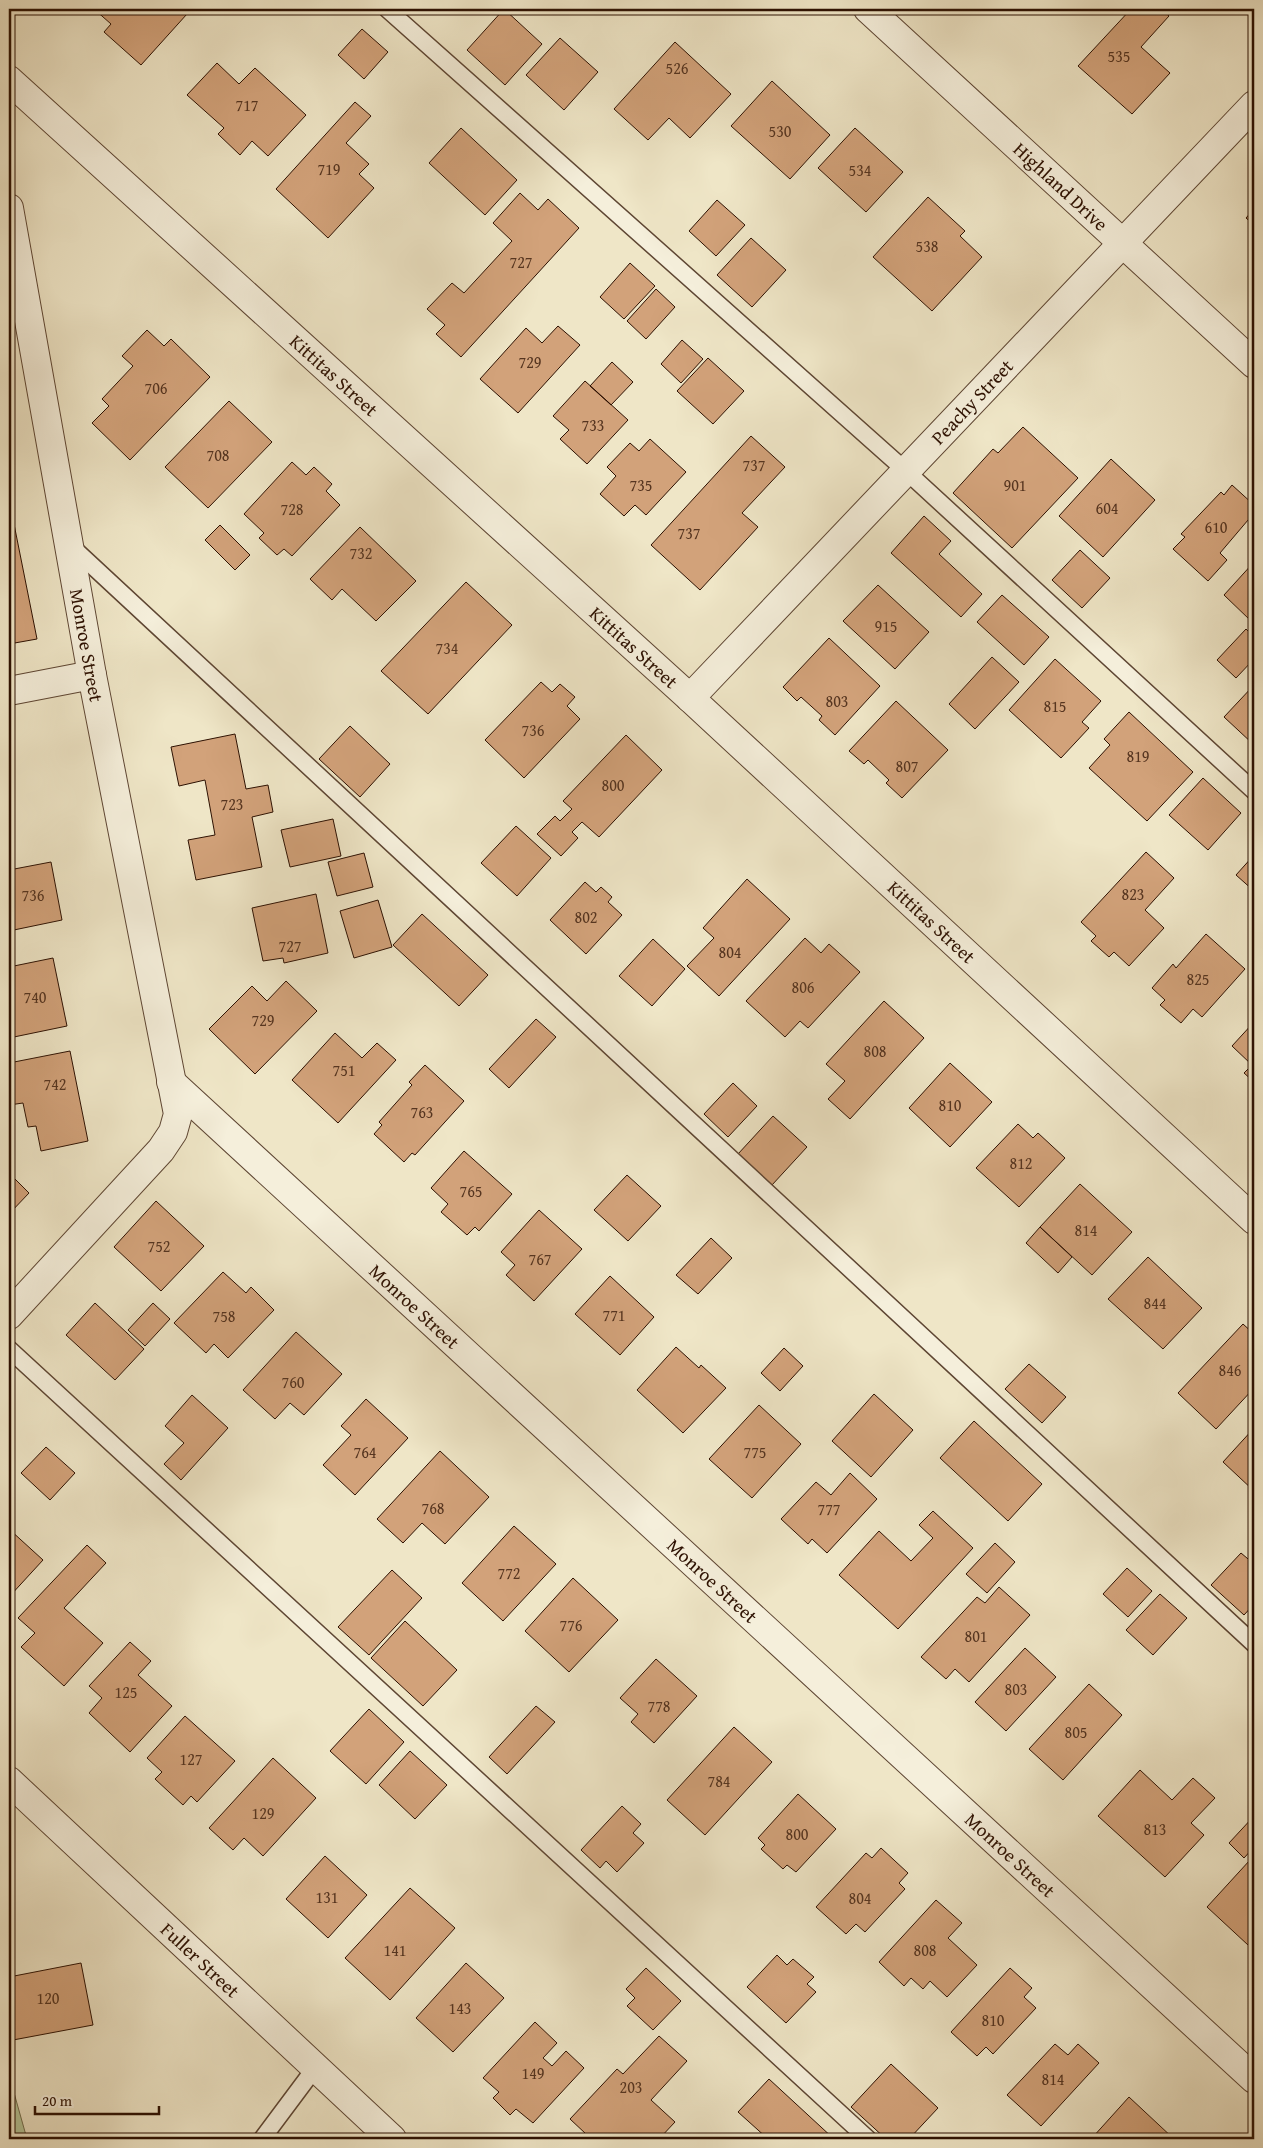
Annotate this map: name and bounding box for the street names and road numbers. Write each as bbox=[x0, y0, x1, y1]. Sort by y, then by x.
street label: Highland Drive bbox=[1007, 135, 1115, 237]
street label: Kittitas Street bbox=[284, 327, 385, 423]
street label: Peachy Street bbox=[924, 352, 1020, 451]
street label: Monroe Street bbox=[63, 586, 111, 704]
street label: Kittitas Street bbox=[584, 600, 685, 695]
street label: Kittitas Street bbox=[882, 874, 982, 970]
street label: Monroe Street bbox=[363, 1257, 466, 1355]
street label: Monroe Street bbox=[661, 1531, 764, 1630]
street label: Monroe Street bbox=[959, 1806, 1062, 1904]
street label: Fuller Street bbox=[155, 1916, 246, 2004]

